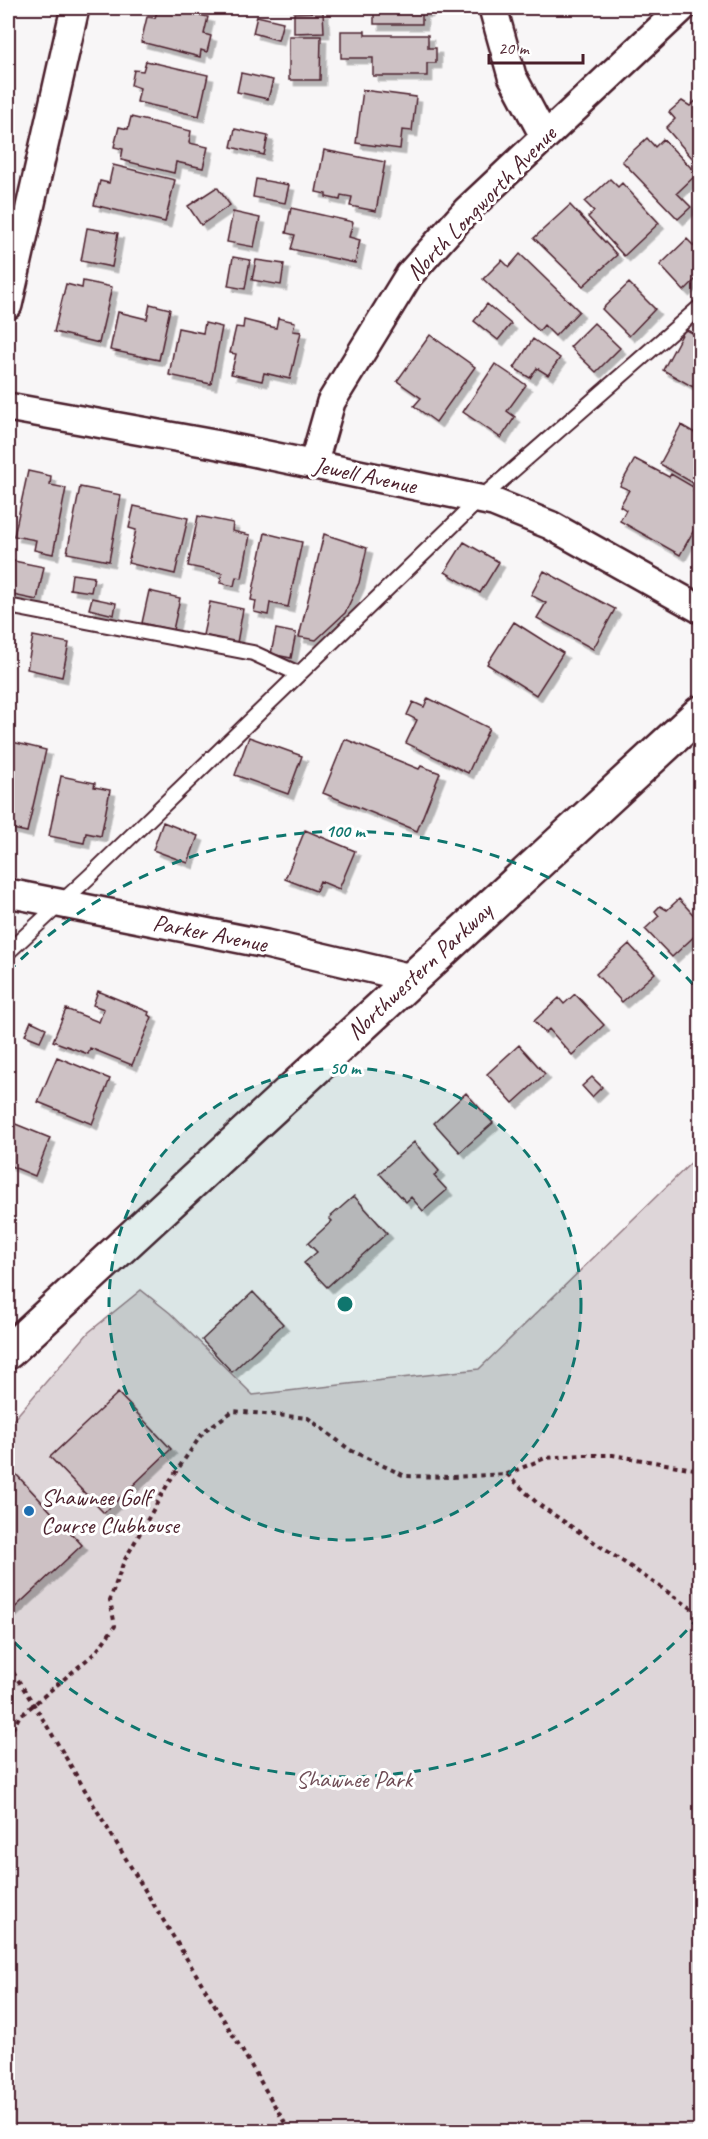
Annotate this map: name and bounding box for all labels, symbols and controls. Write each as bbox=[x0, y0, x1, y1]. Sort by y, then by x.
scale bar bbox=[489, 27, 584, 65]
text: 20 m bbox=[498, 37, 531, 59]
street label: North Longworth Avenue bbox=[400, 118, 564, 287]
street label: Jewell Avenue bbox=[310, 449, 421, 501]
text: 100 m bbox=[326, 820, 366, 842]
street label: Northwestern Parkway bbox=[340, 895, 499, 1046]
street label: Parker Avenue bbox=[150, 907, 272, 959]
text: 50 m bbox=[330, 1057, 362, 1079]
centre of rings bbox=[335, 1294, 355, 1314]
place label: Shawnee Golf Course Clubhouse bbox=[41, 1482, 181, 1540]
marker: Shawnee Golf Course Clubhouse bbox=[22, 1504, 36, 1518]
park label: Shawnee Park bbox=[296, 1764, 414, 1794]

